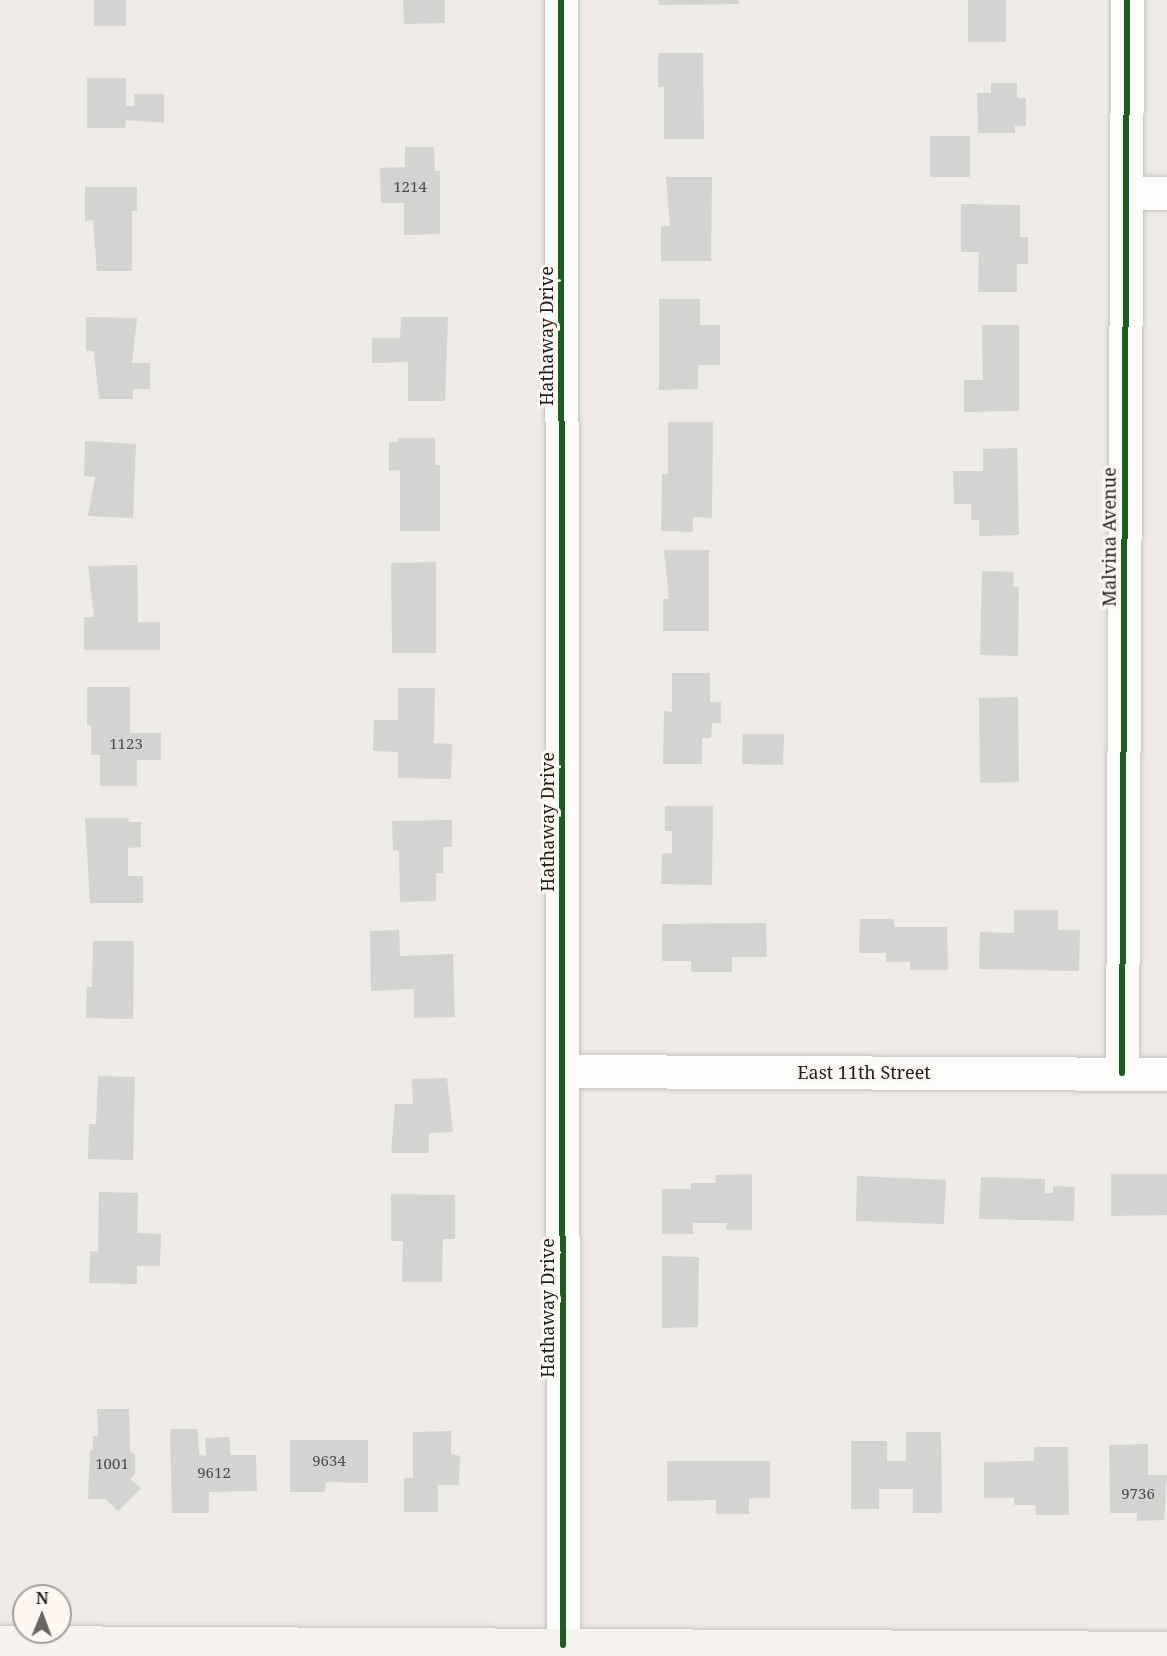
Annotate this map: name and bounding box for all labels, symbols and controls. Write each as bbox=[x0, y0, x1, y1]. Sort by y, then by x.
house number: 1214 bbox=[393, 178, 427, 196]
street label: Hathaway Drive bbox=[535, 266, 557, 406]
street label: Malvina Avenue bbox=[1098, 467, 1120, 607]
house number: 1123 bbox=[109, 735, 143, 753]
street label: Hathaway Drive bbox=[536, 752, 558, 892]
street label: East 11th Street bbox=[797, 1061, 931, 1083]
street label: Hathaway Drive bbox=[536, 1238, 558, 1378]
house number: 9634 bbox=[312, 1452, 346, 1470]
house number: 1001 bbox=[95, 1455, 129, 1473]
house number: 9612 bbox=[197, 1464, 231, 1482]
house number: 9736 bbox=[1121, 1485, 1155, 1503]
north arrow bbox=[12, 1584, 72, 1644]
text: N bbox=[36, 1587, 49, 1609]

